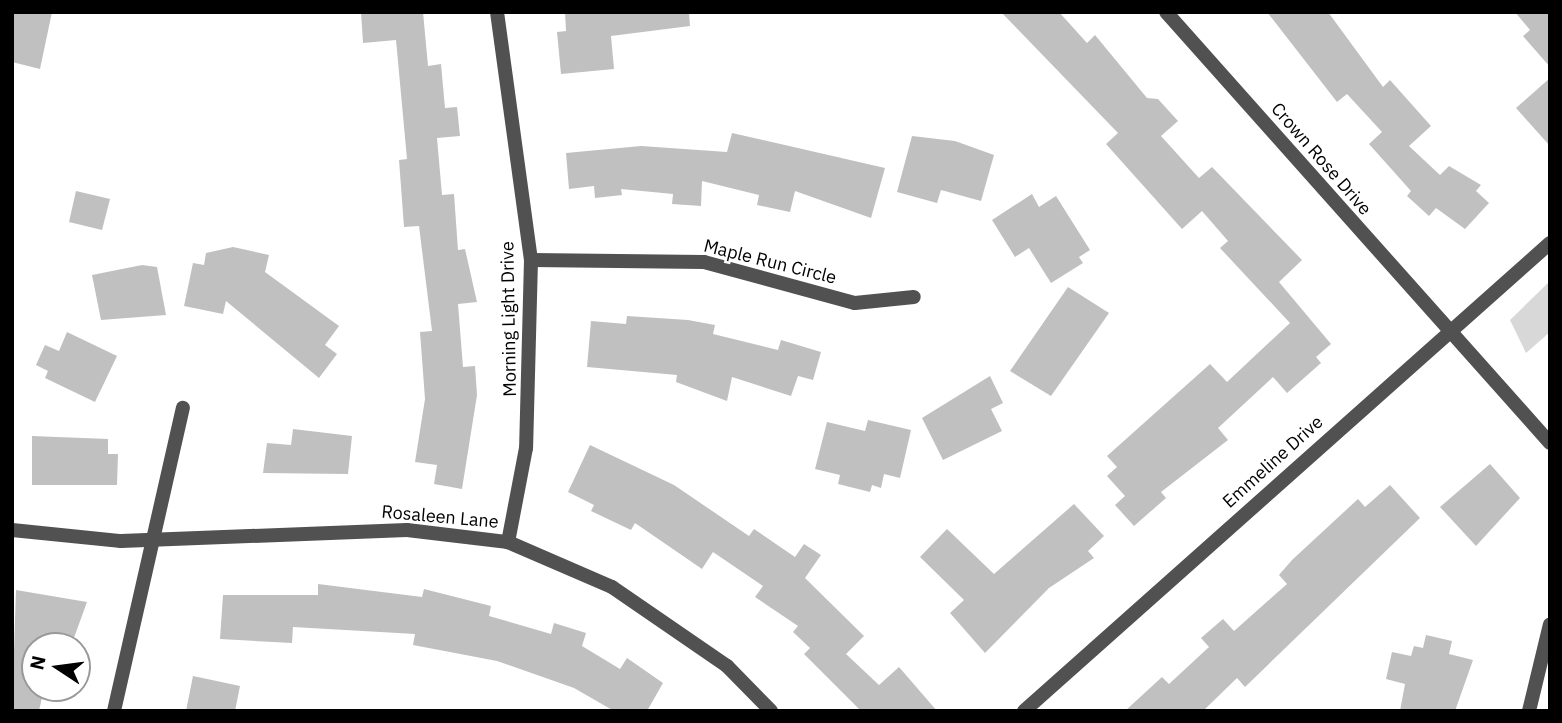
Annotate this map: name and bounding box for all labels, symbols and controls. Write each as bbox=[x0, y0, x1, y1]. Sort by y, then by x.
street label: Crown Rose Drive bbox=[1266, 98, 1376, 220]
street label: Maple Run Circle bbox=[701, 235, 839, 289]
street label: Morning Light Drive bbox=[497, 241, 521, 397]
street label: Emmeline Drive bbox=[1218, 411, 1328, 513]
street label: Rosaleen Lane bbox=[381, 501, 499, 533]
north arrow bbox=[21, 632, 91, 702]
text: N bbox=[24, 653, 51, 672]

